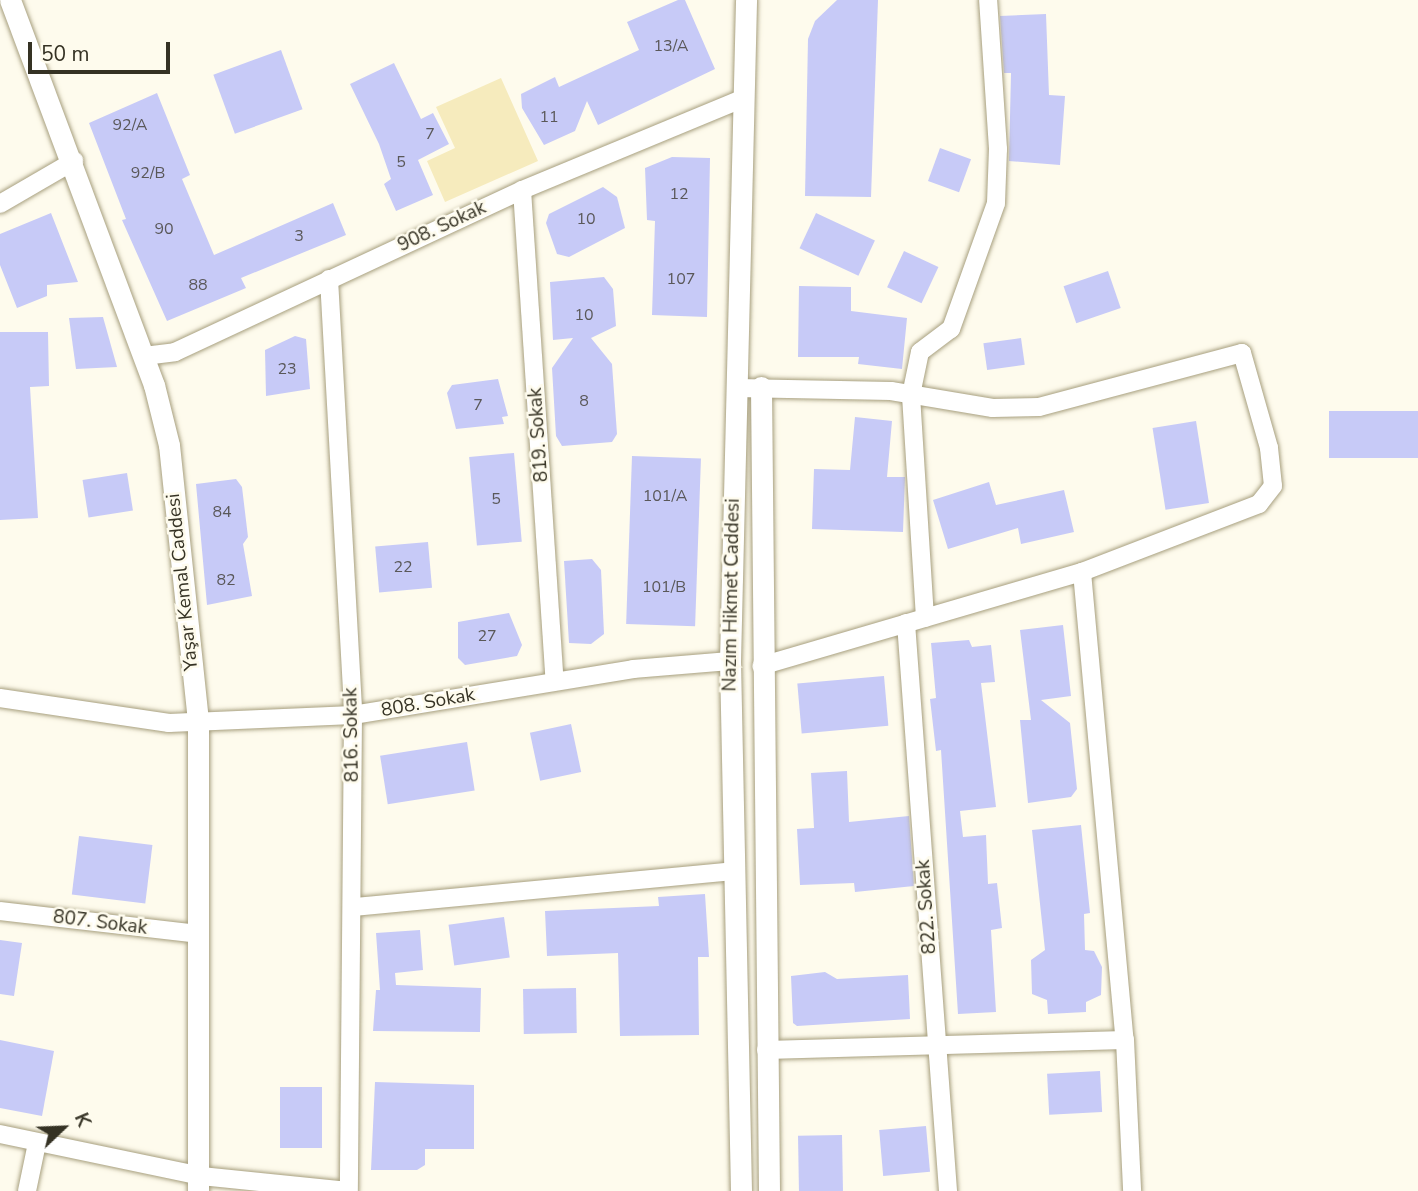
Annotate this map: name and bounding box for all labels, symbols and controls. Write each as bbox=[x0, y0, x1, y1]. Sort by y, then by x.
scale bar bbox=[32, 28, 173, 72]
house number: 13/A bbox=[653, 36, 689, 56]
text: 50 m bbox=[41, 40, 90, 68]
house number: 11 bbox=[539, 107, 559, 127]
house number: 92/A bbox=[112, 115, 148, 135]
house number: 7 bbox=[425, 124, 435, 144]
house number: 5 bbox=[396, 152, 406, 172]
house number: 92/B bbox=[131, 163, 165, 183]
house number: 12 bbox=[669, 184, 689, 204]
street label: 908. Sokak bbox=[394, 197, 490, 257]
house number: 10 bbox=[576, 209, 596, 229]
house number: 90 bbox=[154, 219, 174, 239]
house number: 3 bbox=[294, 226, 304, 246]
house number: 107 bbox=[667, 269, 695, 289]
house number: 88 bbox=[188, 275, 208, 295]
house number: 10 bbox=[574, 305, 594, 325]
house number: 23 bbox=[277, 359, 297, 379]
street label: 819. Sokak bbox=[524, 387, 554, 483]
house number: 8 bbox=[579, 391, 589, 411]
house number: 7 bbox=[473, 395, 483, 415]
house number: 101/A bbox=[643, 486, 687, 506]
house number: 5 bbox=[491, 489, 501, 509]
street label: Yaşar Kemal Caddesi bbox=[162, 492, 204, 672]
street label: Nazım Hikmet Caddesi bbox=[719, 498, 745, 692]
house number: 84 bbox=[212, 502, 232, 522]
house number: 22 bbox=[393, 557, 413, 577]
house number: 82 bbox=[216, 570, 236, 590]
house number: 101/B bbox=[642, 577, 686, 597]
house number: 27 bbox=[477, 626, 497, 646]
street label: 808. Sokak bbox=[379, 684, 477, 722]
street label: 816. Sokak bbox=[340, 687, 364, 783]
street label: 822. Sokak bbox=[912, 859, 942, 955]
street label: 807. Sokak bbox=[52, 906, 148, 940]
north arrow bbox=[28, 1093, 98, 1163]
text: K bbox=[68, 1109, 97, 1131]

